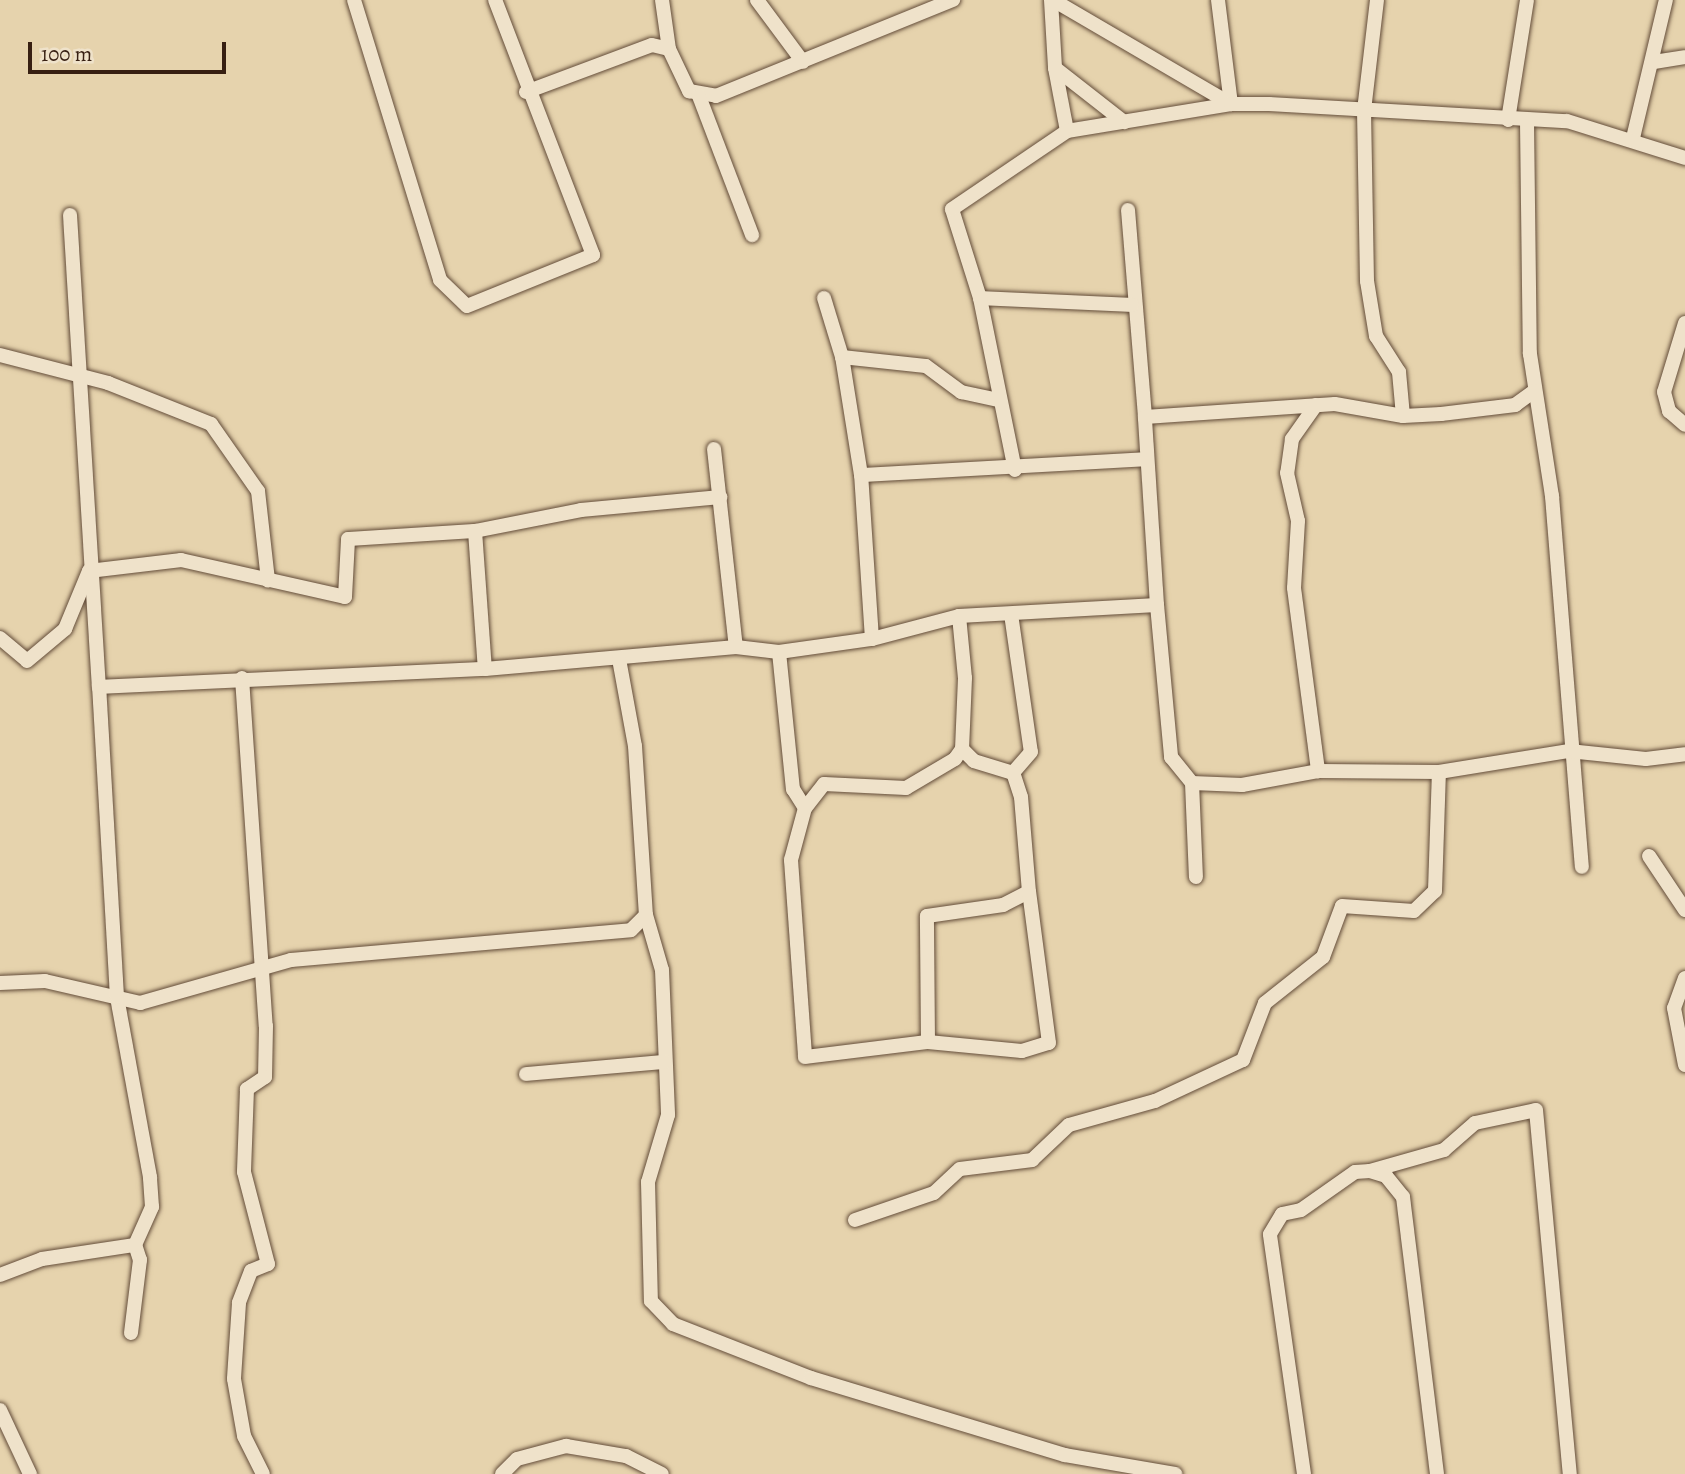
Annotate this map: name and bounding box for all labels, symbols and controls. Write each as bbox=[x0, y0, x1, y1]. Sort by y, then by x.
scale bar bbox=[32, 28, 229, 72]
text: 100 m bbox=[41, 40, 92, 68]

